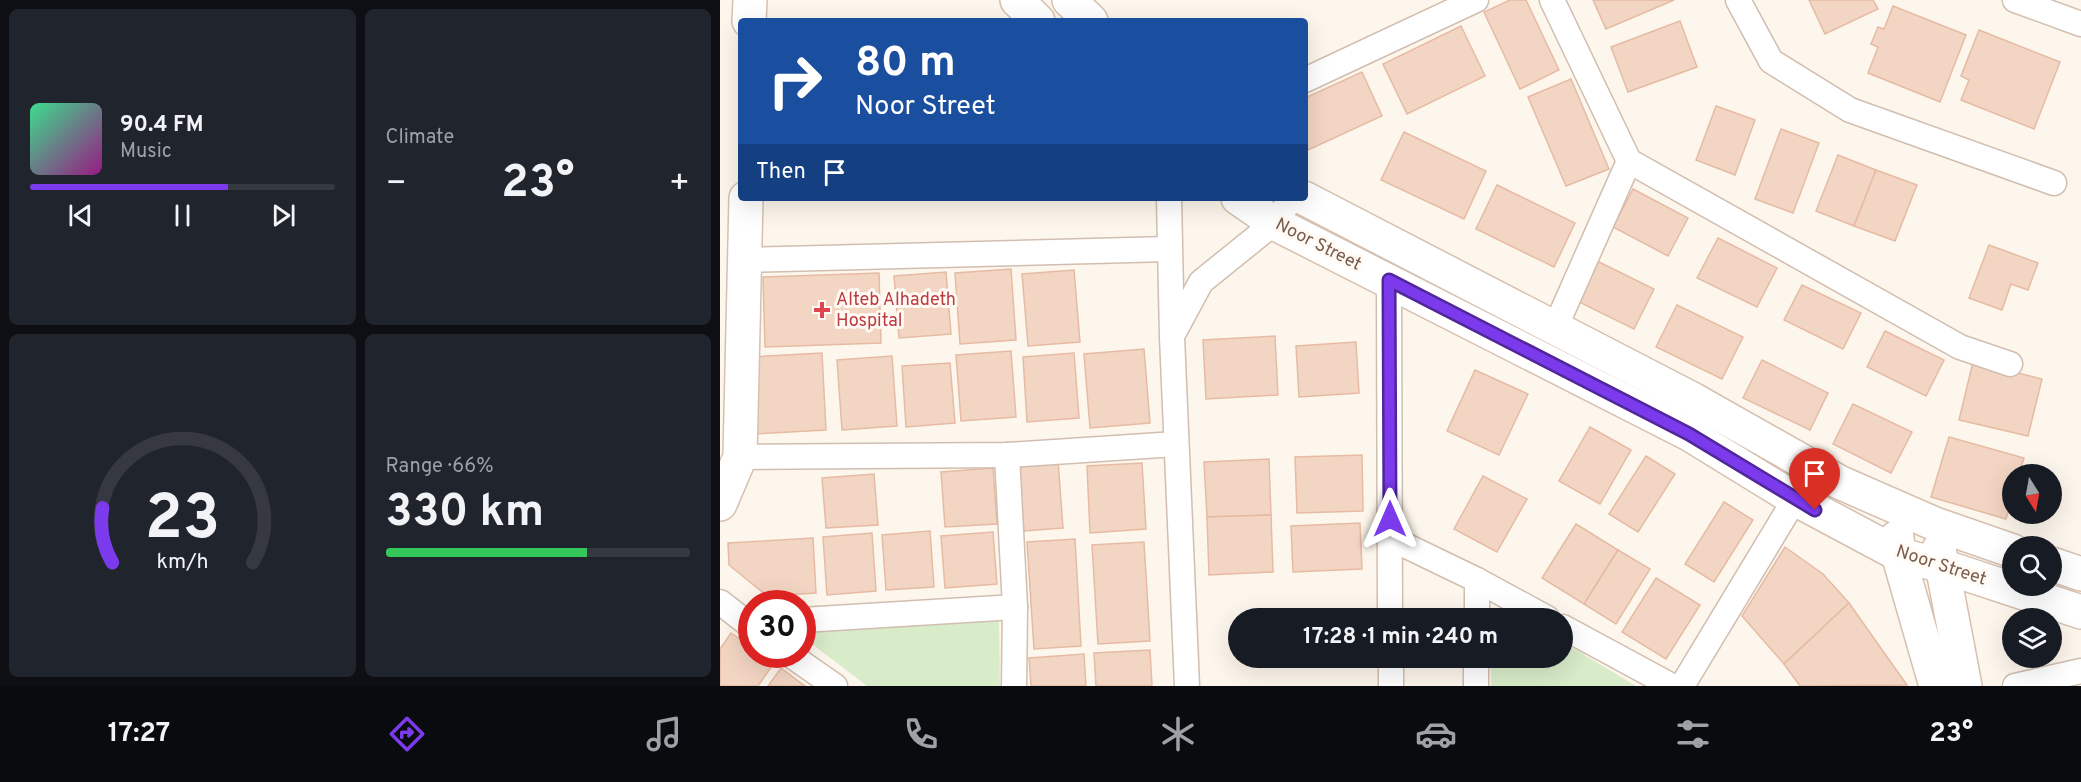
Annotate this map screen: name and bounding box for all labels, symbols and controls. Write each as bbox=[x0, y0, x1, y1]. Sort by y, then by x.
text: 80 m bbox=[855, 38, 956, 91]
icon: right bbox=[756, 42, 834, 120]
text: Noor Street bbox=[855, 90, 996, 124]
text: 90.4 FM bbox=[120, 112, 204, 139]
text: Climate bbox=[386, 125, 454, 151]
text: Music bbox=[120, 139, 172, 165]
text: 23° bbox=[501, 156, 574, 213]
icon: arrive bbox=[818, 156, 851, 189]
text: Then bbox=[756, 159, 806, 186]
text: − bbox=[386, 164, 407, 206]
text: + bbox=[669, 164, 690, 206]
icon: previous bbox=[64, 199, 97, 232]
icon: pause bbox=[166, 199, 199, 232]
icon: next bbox=[267, 199, 300, 232]
street label: Noor Street bbox=[1271, 213, 1365, 277]
place label: Alteb Alhadeth Hospital bbox=[836, 289, 956, 333]
marker: Alteb Alhadeth Hospital bbox=[813, 301, 831, 319]
pin bbox=[1789, 448, 1840, 510]
text: Range · 66% bbox=[386, 454, 494, 480]
icon: arrive bbox=[1798, 457, 1831, 490]
north arrow bbox=[2002, 464, 2062, 524]
map controls bbox=[2002, 464, 2062, 668]
text: 23 bbox=[144, 482, 220, 561]
text: 330 km bbox=[386, 485, 544, 542]
position arrow bbox=[1358, 487, 1422, 551]
button: search bbox=[2002, 536, 2062, 596]
street label: Noor Street bbox=[1893, 541, 1989, 591]
text: km/h bbox=[156, 549, 208, 576]
speed limit sign: 30 bbox=[738, 590, 816, 668]
button: layers bbox=[2002, 608, 2062, 668]
text: 17:28 · 1 min · 240 m bbox=[1303, 624, 1498, 651]
icon: directions bbox=[386, 713, 428, 755]
icon: music bbox=[643, 713, 685, 755]
icon: phone bbox=[900, 713, 942, 755]
icon: climate bbox=[1157, 713, 1199, 755]
icon: car bbox=[1415, 713, 1457, 755]
icon: filters bbox=[1672, 713, 1714, 755]
text: 17:27 bbox=[108, 717, 170, 751]
text: 23° bbox=[1929, 717, 1973, 751]

